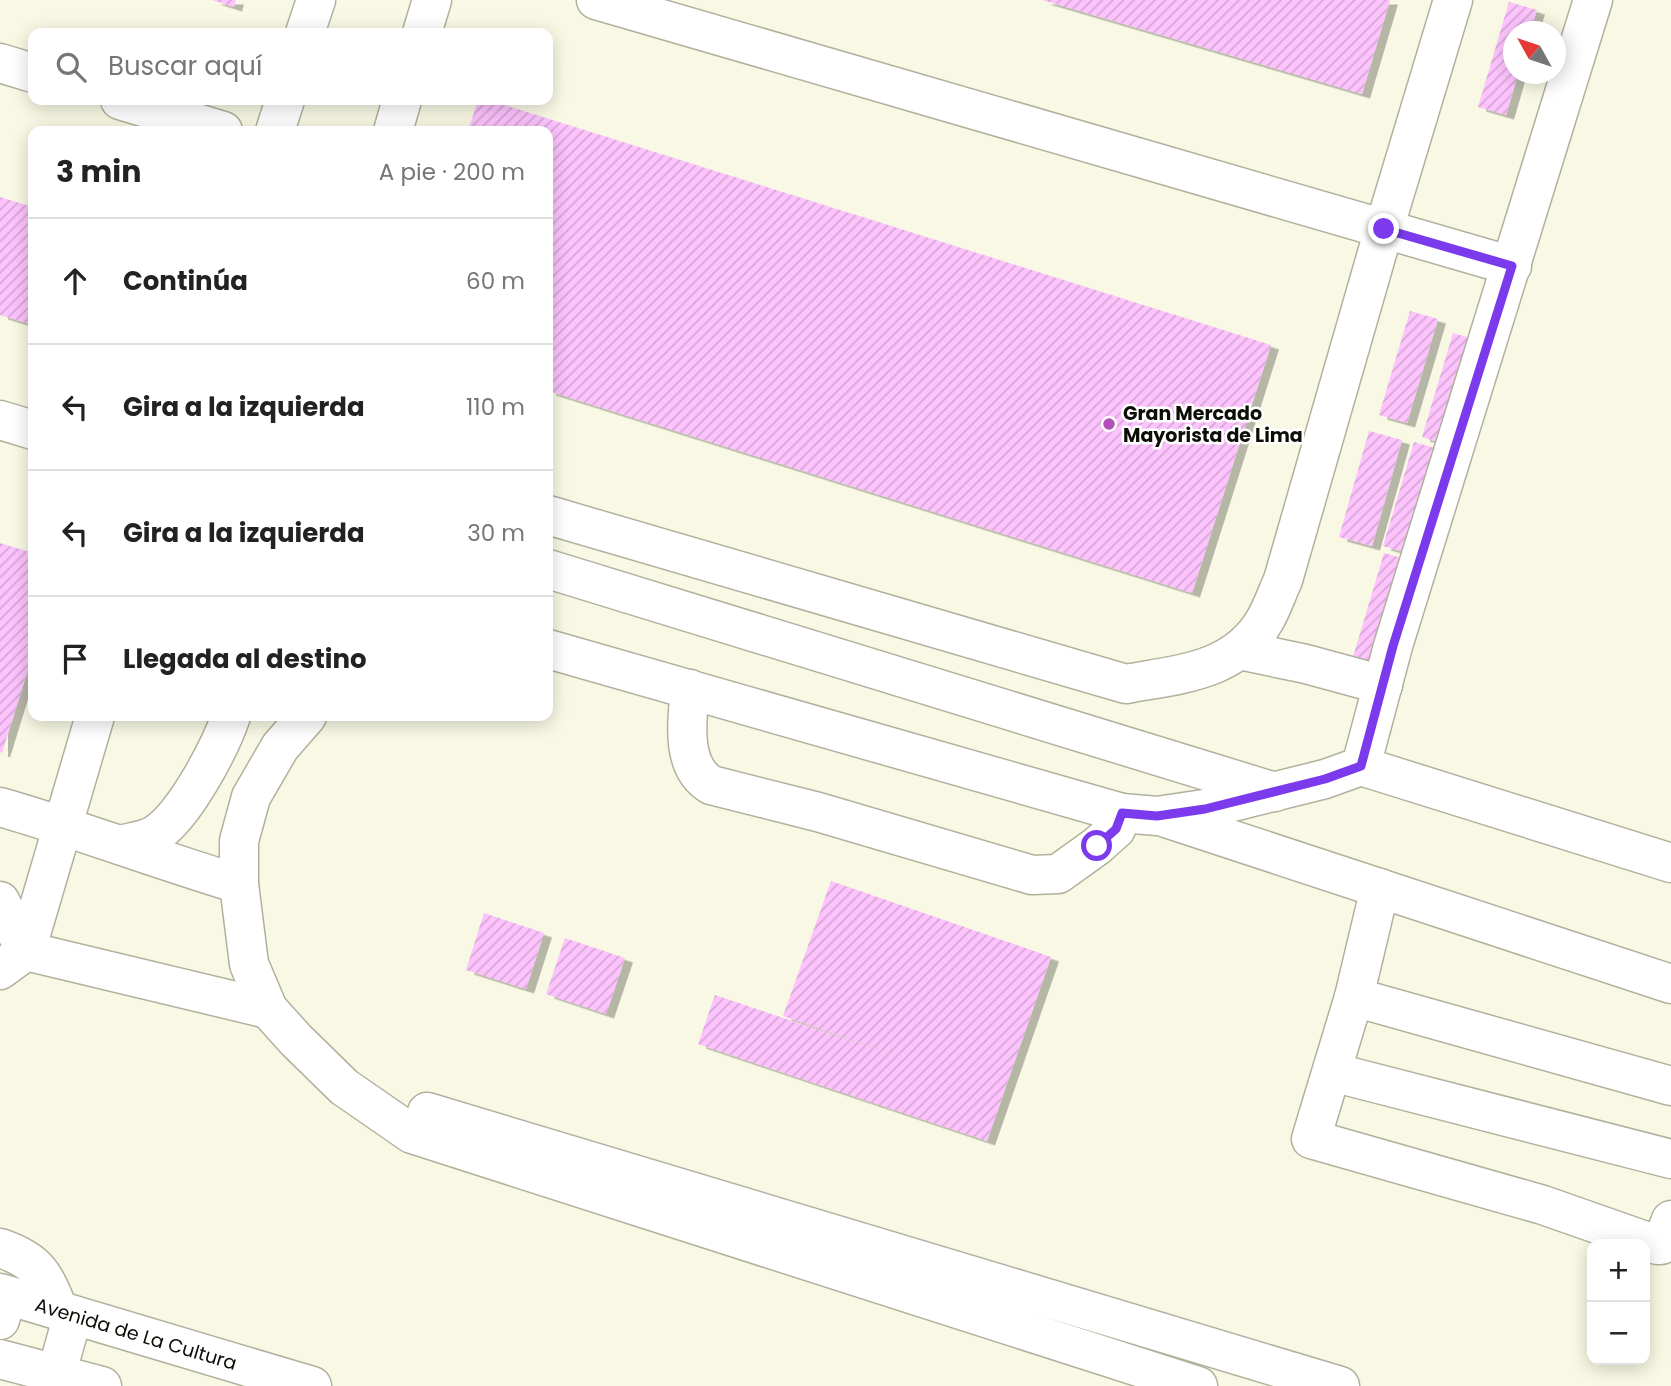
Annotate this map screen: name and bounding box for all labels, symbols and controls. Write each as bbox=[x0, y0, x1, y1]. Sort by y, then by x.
north arrow bbox=[1503, 21, 1566, 84]
search box bbox=[28, 28, 553, 105]
icon: search bbox=[52, 48, 90, 86]
text: Buscar aquí bbox=[108, 48, 262, 84]
text: 3 min bbox=[56, 150, 141, 193]
text: A pie · 200 m bbox=[379, 156, 525, 188]
route end bbox=[1368, 213, 1399, 244]
icon: ahead bbox=[56, 262, 94, 300]
text: Continúa bbox=[123, 263, 248, 299]
text: 60 m bbox=[466, 265, 525, 297]
icon: left bbox=[56, 388, 94, 426]
text: Gira a la izquierda bbox=[123, 389, 365, 425]
text: 110 m bbox=[466, 391, 525, 423]
place label: Gran Mercado Mayorista de Lima bbox=[1123, 400, 1303, 449]
marker: Gran Mercado Mayorista de Lima bbox=[1101, 416, 1117, 432]
icon: left bbox=[56, 514, 94, 552]
text: Gira a la izquierda bbox=[123, 515, 365, 551]
text: 30 m bbox=[467, 517, 525, 549]
icon: arrive bbox=[56, 640, 94, 678]
text: Llegada al destino bbox=[123, 641, 367, 677]
route start bbox=[1081, 830, 1112, 861]
map controls bbox=[1587, 1239, 1650, 1365]
button: + bbox=[1587, 1239, 1650, 1302]
street label: Avenida de La Cultura bbox=[32, 1291, 240, 1376]
button: − bbox=[1587, 1302, 1650, 1365]

